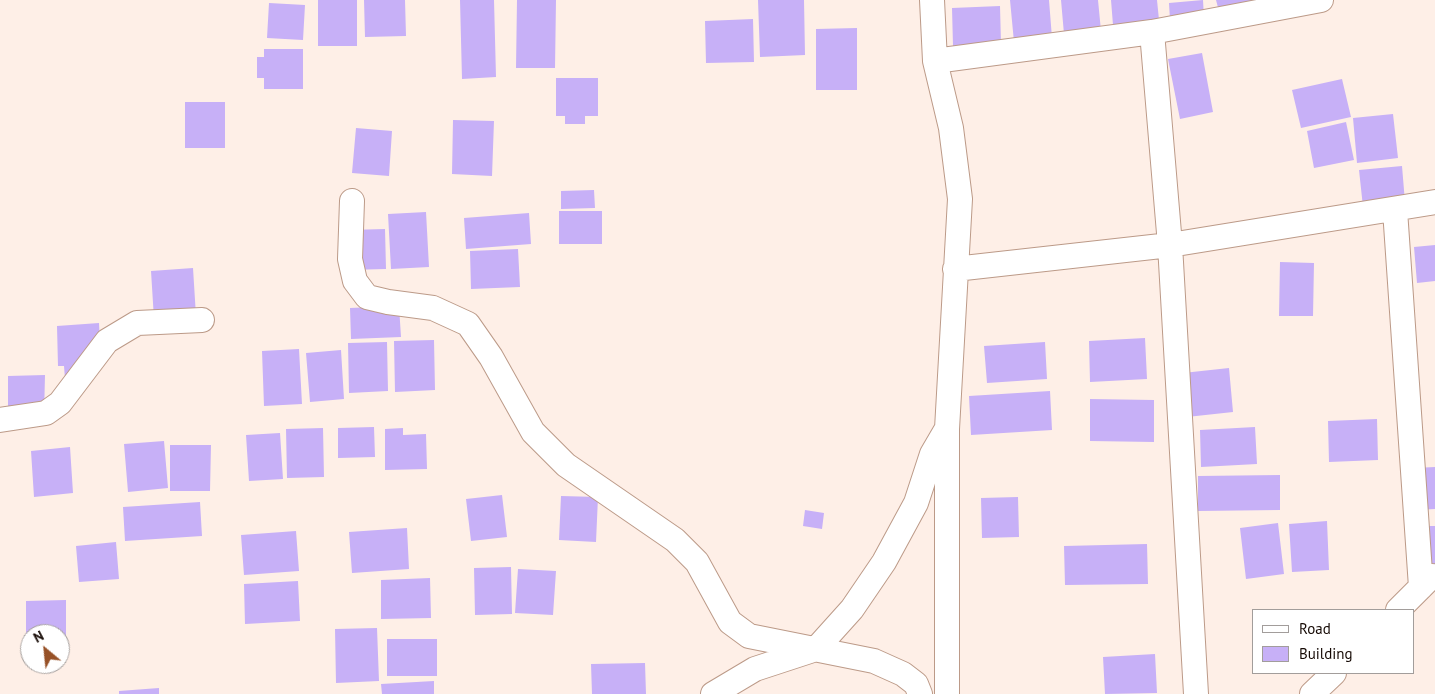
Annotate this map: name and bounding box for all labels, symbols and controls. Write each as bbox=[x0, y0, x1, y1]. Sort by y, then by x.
legend bbox=[1252, 609, 1415, 674]
text: Road bbox=[1299, 619, 1331, 638]
north arrow bbox=[20, 624, 70, 674]
text: N bbox=[30, 627, 47, 647]
text: Building bbox=[1299, 644, 1353, 663]

